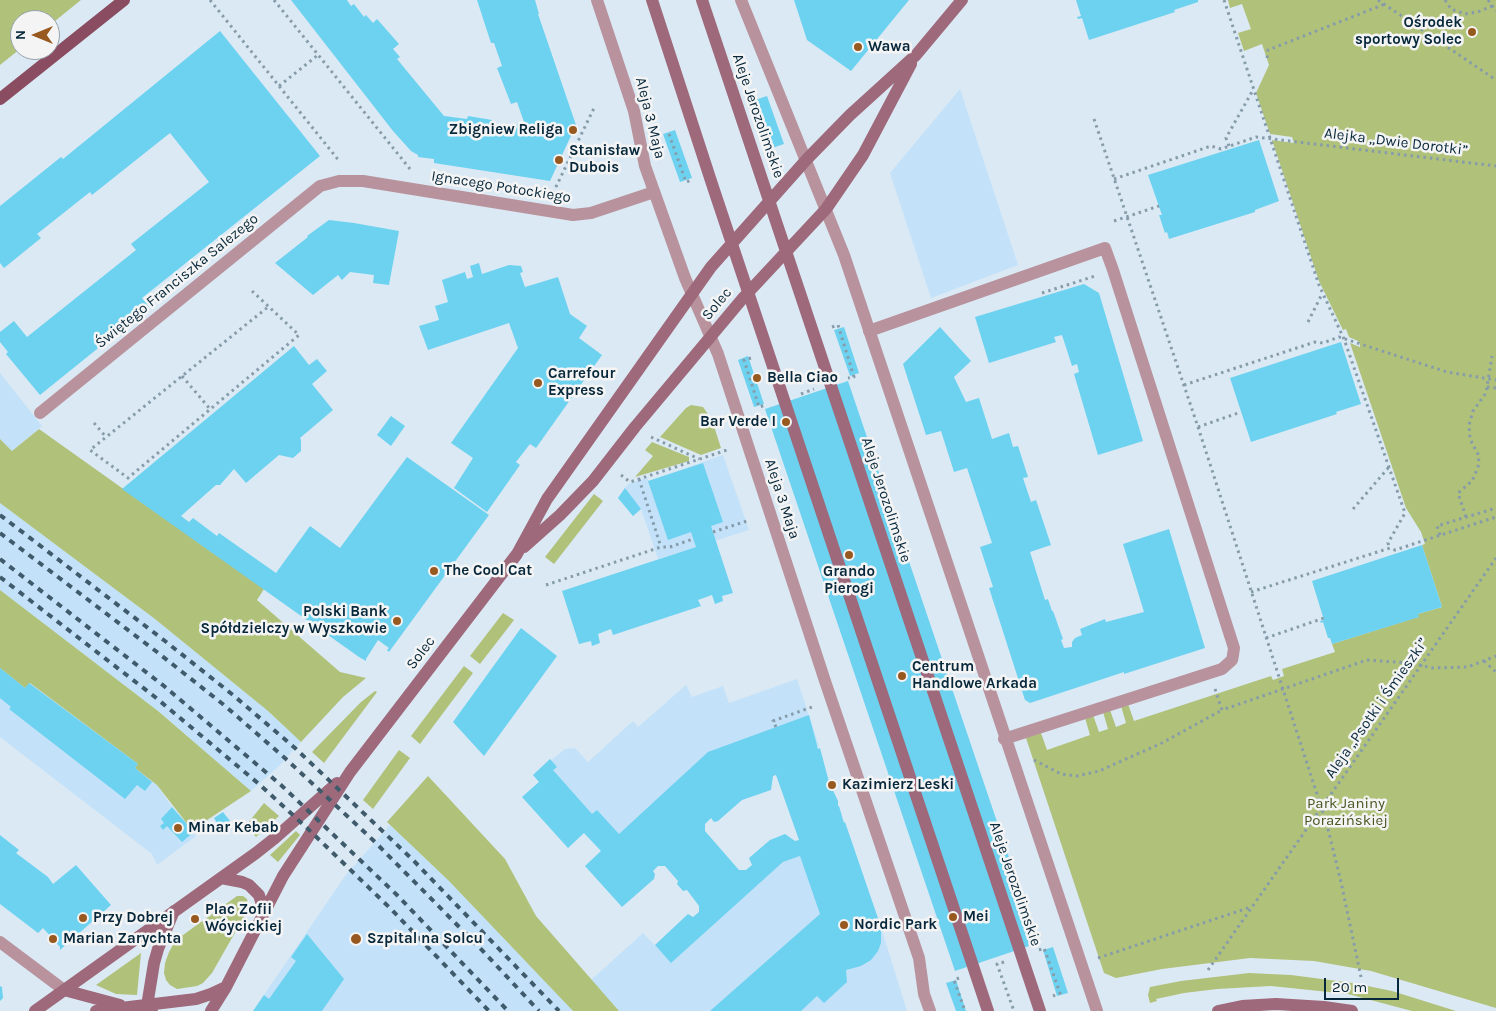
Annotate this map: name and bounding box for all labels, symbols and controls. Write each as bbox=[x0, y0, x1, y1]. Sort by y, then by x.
north arrow bbox=[10, 10, 60, 60]
place label: Ośrodek sportowy Solec bbox=[1355, 14, 1462, 49]
marker: Ośrodek sportowy Solec bbox=[1466, 26, 1478, 38]
text: N bbox=[12, 30, 29, 40]
place label: Wawa bbox=[868, 38, 911, 56]
marker: Wawa bbox=[852, 41, 864, 53]
street label: Aleje Jerozolimskie bbox=[728, 51, 788, 181]
street label: Aleja 3 Maja bbox=[631, 75, 669, 161]
place label: Zbigniew Religa bbox=[449, 121, 563, 139]
marker: Zbigniew Religa bbox=[567, 124, 579, 136]
street label: Alejka „Dwie Dorotki” bbox=[1323, 124, 1469, 160]
place label: Stanisław Dubois bbox=[569, 142, 640, 177]
marker: Stanisław Dubois bbox=[553, 154, 565, 166]
street label: Ignacego Potockiego bbox=[430, 167, 572, 207]
street label: Świętego Franciszka Salezego bbox=[92, 210, 262, 352]
street label: Solec bbox=[698, 284, 736, 324]
place label: Carrefour Express bbox=[548, 365, 615, 400]
place label: Bella Ciao bbox=[767, 369, 838, 387]
marker: Bella Ciao bbox=[751, 372, 763, 384]
marker: Carrefour Express bbox=[532, 377, 544, 389]
place label: Bar Verde I bbox=[700, 413, 776, 431]
marker: Bar Verde I bbox=[780, 416, 792, 428]
street label: Aleje Jerozolimskie bbox=[857, 435, 915, 565]
street label: Aleja 3 Maja bbox=[761, 457, 803, 541]
marker: Grando Pierogi bbox=[843, 549, 855, 561]
place label: The Cool Cat bbox=[444, 562, 532, 580]
place label: Grando Pierogi bbox=[823, 563, 875, 598]
marker: The Cool Cat bbox=[428, 565, 440, 577]
place label: Polski Bank Spółdzielczy w Wyszkowie bbox=[201, 603, 387, 638]
marker: Polski Bank Spółdzielczy w Wyszkowie bbox=[391, 615, 403, 627]
street label: Solec bbox=[403, 633, 439, 673]
street label: Aleja „Psotki i Śmieszki” bbox=[1322, 634, 1432, 782]
place label: Centrum Handlowe Arkada bbox=[912, 658, 1037, 693]
marker: Centrum Handlowe Arkada bbox=[896, 670, 908, 682]
place label: Kazimierz Leski bbox=[842, 776, 954, 794]
marker: Kazimierz Leski bbox=[826, 779, 838, 791]
park label: Park Janiny Porazińskiej bbox=[1304, 795, 1388, 830]
place label: Minar Kebab bbox=[188, 819, 279, 837]
street label: Aleje Jerozolimskie bbox=[985, 819, 1045, 949]
marker: Minar Kebab bbox=[172, 822, 184, 834]
place label: Plac Zofii Wóycickiej bbox=[205, 901, 282, 936]
place label: Mei bbox=[963, 908, 989, 926]
place label: Przy Dobrej bbox=[93, 909, 173, 927]
marker: Mei bbox=[947, 911, 959, 923]
marker: Przy Dobrej bbox=[77, 912, 89, 924]
marker: Plac Zofii Wóycickiej bbox=[189, 913, 201, 925]
place label: Nordic Park bbox=[854, 916, 937, 934]
marker: Nordic Park bbox=[838, 919, 850, 931]
place label: Marian Zarychta bbox=[63, 930, 181, 948]
place label: Szpital na Solcu bbox=[367, 930, 483, 948]
marker: Szpital na Solcu bbox=[349, 932, 363, 946]
marker: Marian Zarychta bbox=[47, 933, 59, 945]
scale bar bbox=[1326, 968, 1401, 1000]
text: 20 m bbox=[1332, 978, 1367, 996]

